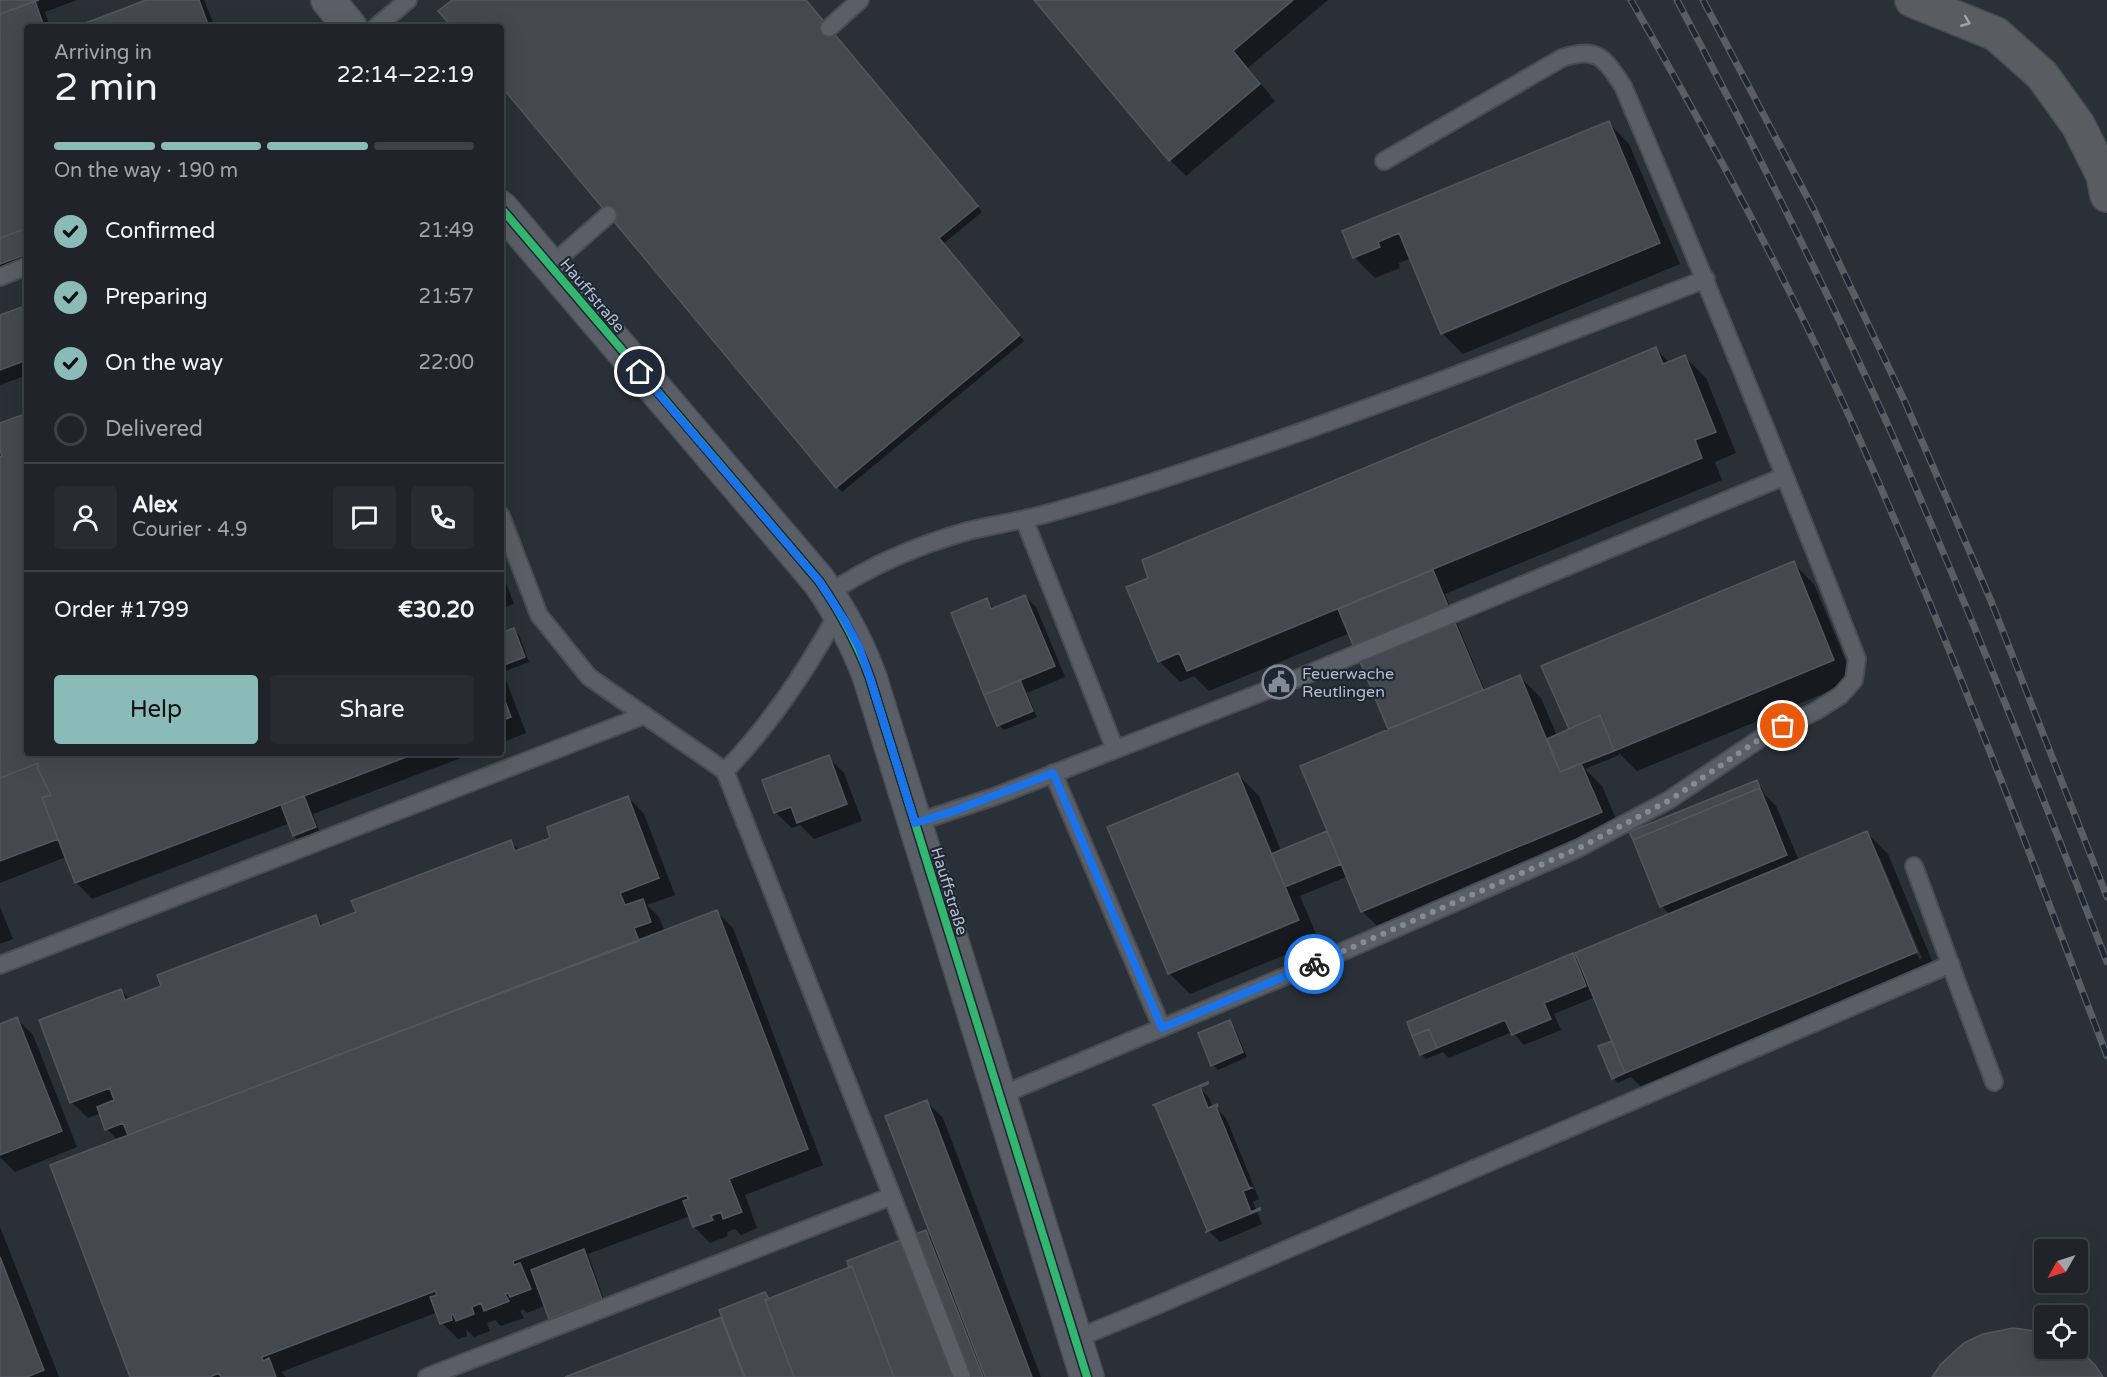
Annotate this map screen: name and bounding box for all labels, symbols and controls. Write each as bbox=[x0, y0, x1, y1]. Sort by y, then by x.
one-way arrow bbox=[1960, 15, 1971, 27]
text: Arriving in bbox=[54, 41, 152, 65]
text: 22:14–22:19 bbox=[337, 62, 474, 88]
text: 2 min bbox=[54, 64, 158, 111]
text: On the way · 190 m bbox=[54, 159, 238, 183]
icon: check bbox=[54, 215, 87, 248]
text: Confirmed bbox=[105, 218, 215, 244]
text: 21:49 bbox=[419, 219, 474, 243]
street label: Hauffstraße bbox=[555, 254, 629, 337]
icon: check bbox=[54, 281, 87, 314]
text: Preparing bbox=[105, 284, 208, 310]
text: 21:57 bbox=[419, 285, 474, 309]
pin bbox=[614, 346, 665, 397]
icon: check bbox=[54, 347, 87, 380]
text: On the way bbox=[105, 350, 223, 376]
text: 22:00 bbox=[419, 351, 474, 375]
icon: home bbox=[623, 355, 656, 388]
text: Delivered bbox=[105, 416, 203, 442]
button: person bbox=[54, 486, 117, 549]
button: chat bbox=[333, 486, 396, 549]
button: phone bbox=[411, 486, 474, 549]
text: Alex bbox=[132, 492, 178, 518]
text: Courier · 4.9 bbox=[132, 518, 247, 542]
text: Order #1799 bbox=[54, 597, 189, 623]
text: €30.20 bbox=[398, 597, 474, 623]
public building icon: Feuerwache Reutlingen bbox=[1261, 664, 1297, 700]
place label: Feuerwache Reutlingen bbox=[1302, 664, 1394, 702]
button: Help bbox=[54, 675, 258, 744]
button: Share bbox=[270, 675, 474, 744]
pin bbox=[1757, 700, 1808, 751]
icon: bag bbox=[1766, 709, 1799, 742]
street label: Hauffstraße bbox=[926, 845, 972, 938]
courier bbox=[1284, 934, 1344, 994]
icon: bike bbox=[1298, 948, 1331, 981]
north arrow bbox=[2034, 1239, 2088, 1293]
map controls bbox=[2034, 1239, 2088, 1359]
button: locate bbox=[2034, 1305, 2088, 1359]

